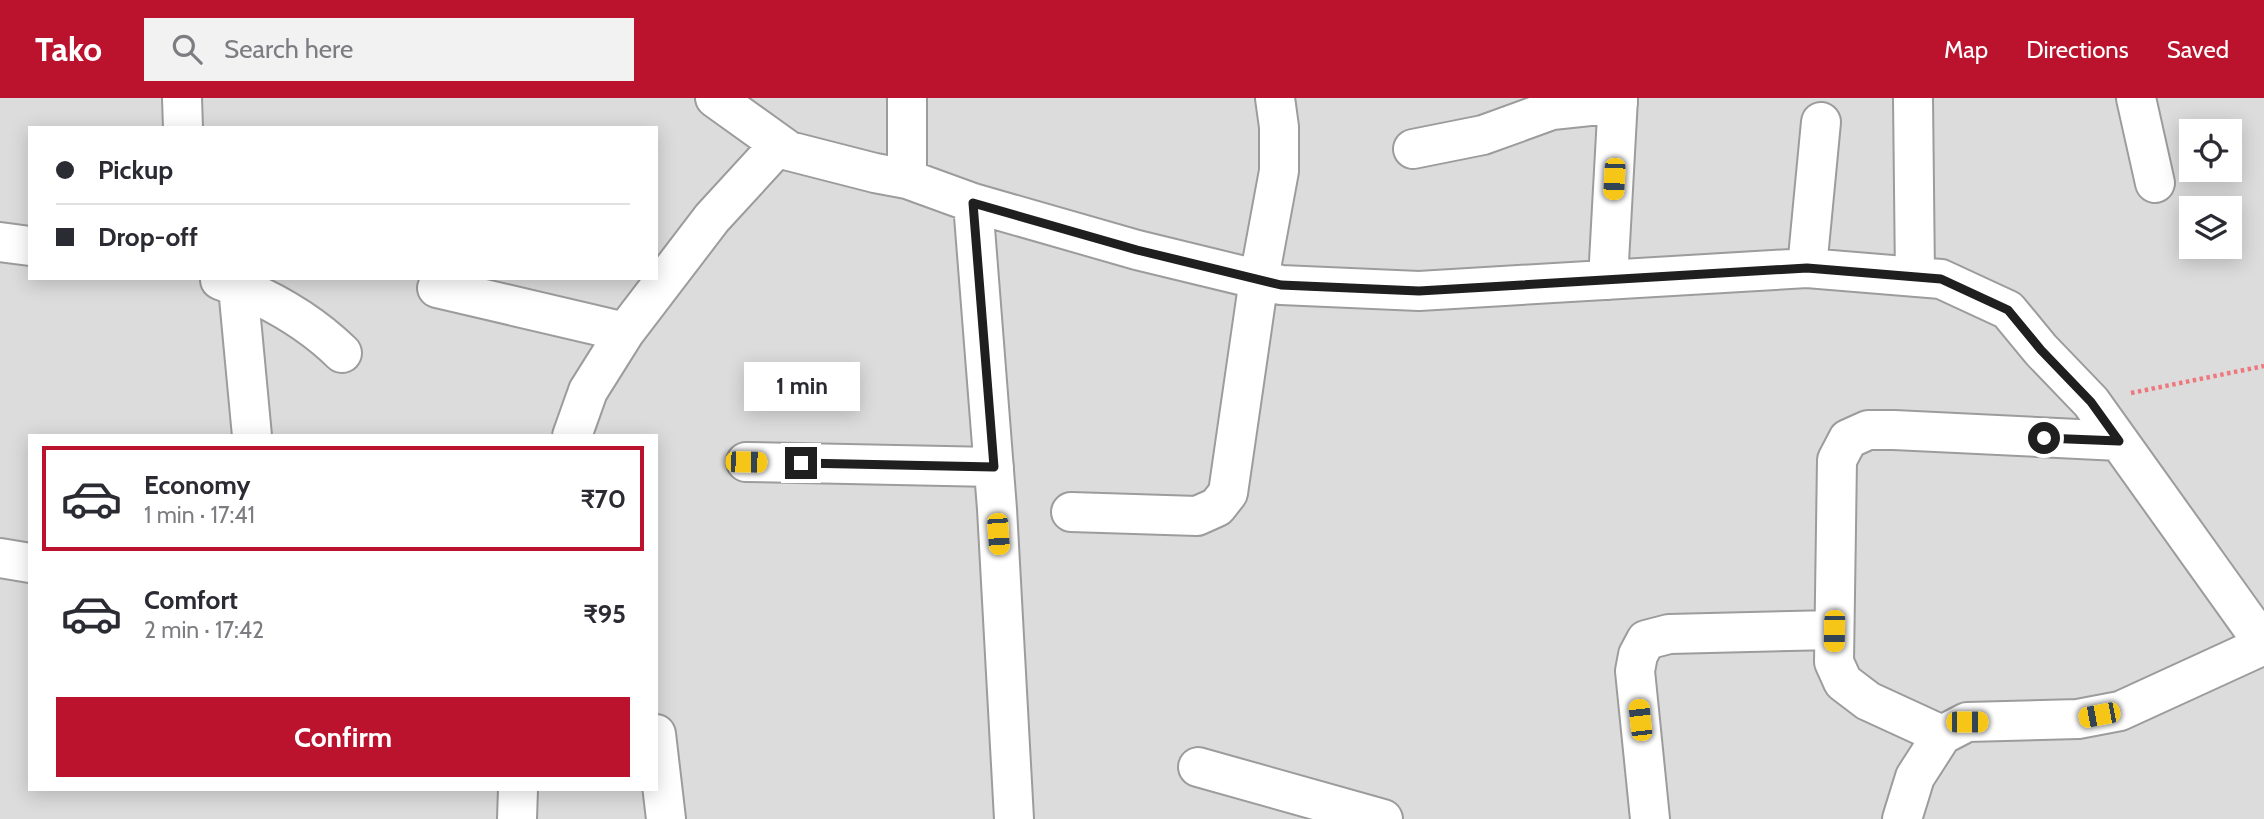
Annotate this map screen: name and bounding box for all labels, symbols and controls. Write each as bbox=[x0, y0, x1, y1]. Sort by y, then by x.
search box bbox=[144, 18, 634, 81]
text: Tako bbox=[35, 29, 102, 69]
icon: search bbox=[168, 30, 206, 68]
text: Search here bbox=[224, 33, 353, 65]
text: Map bbox=[1944, 35, 1988, 64]
text: Directions bbox=[2026, 35, 2129, 64]
text: Saved bbox=[2167, 35, 2229, 64]
map controls bbox=[2179, 119, 2242, 259]
button: locate bbox=[2179, 119, 2242, 182]
text: Pickup bbox=[98, 154, 173, 186]
car bbox=[1603, 157, 1626, 201]
button: layers bbox=[2179, 196, 2242, 259]
text: Drop-off bbox=[98, 221, 198, 253]
callout: 1 min bbox=[743, 362, 859, 410]
text: 1 min bbox=[776, 372, 828, 400]
route start bbox=[2028, 422, 2060, 454]
route end bbox=[785, 447, 817, 479]
car bbox=[725, 451, 768, 473]
icon: car bbox=[60, 467, 123, 530]
text: Economy bbox=[144, 469, 250, 501]
text: ₹70 bbox=[580, 483, 626, 515]
text: 1 min · 17:41 bbox=[144, 501, 255, 529]
car bbox=[987, 512, 1010, 556]
icon: car bbox=[60, 582, 123, 645]
text: Comfort bbox=[144, 584, 238, 616]
text: ₹95 bbox=[583, 598, 626, 630]
car bbox=[1824, 610, 1845, 652]
text: 2 min · 17:42 bbox=[144, 616, 264, 644]
button: Confirm bbox=[56, 697, 630, 777]
car bbox=[1628, 698, 1653, 742]
car bbox=[2077, 701, 2122, 729]
car bbox=[1947, 712, 1989, 733]

